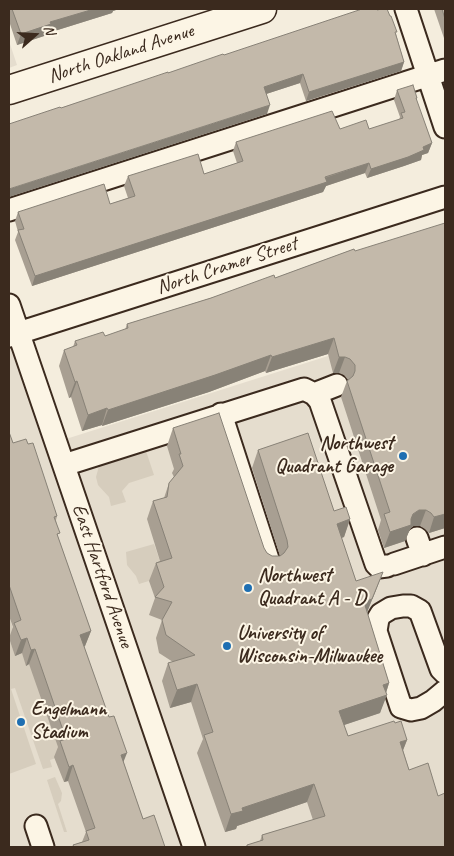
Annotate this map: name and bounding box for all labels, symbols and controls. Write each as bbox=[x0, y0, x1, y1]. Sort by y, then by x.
north arrow bbox=[10, 10, 60, 60]
street label: North Oakland Avenue bbox=[45, 19, 197, 89]
street label: North Cramer Street bbox=[154, 232, 300, 300]
place label: Northwest Quadrant Garage bbox=[275, 432, 393, 479]
marker: Northwest Quadrant Garage bbox=[397, 450, 409, 462]
street label: East Hartford Avenue bbox=[66, 501, 138, 651]
place label: Northwest Quadrant A - D bbox=[258, 564, 366, 611]
marker: Northwest Quadrant A - D bbox=[242, 582, 254, 594]
place label: University of Wisconsin-Milwaukee bbox=[237, 622, 382, 669]
marker: University of Wisconsin-Milwaukee bbox=[221, 640, 233, 652]
place label: Engelmann Stadium bbox=[31, 698, 106, 745]
marker: Engelmann Stadium bbox=[15, 716, 27, 728]

